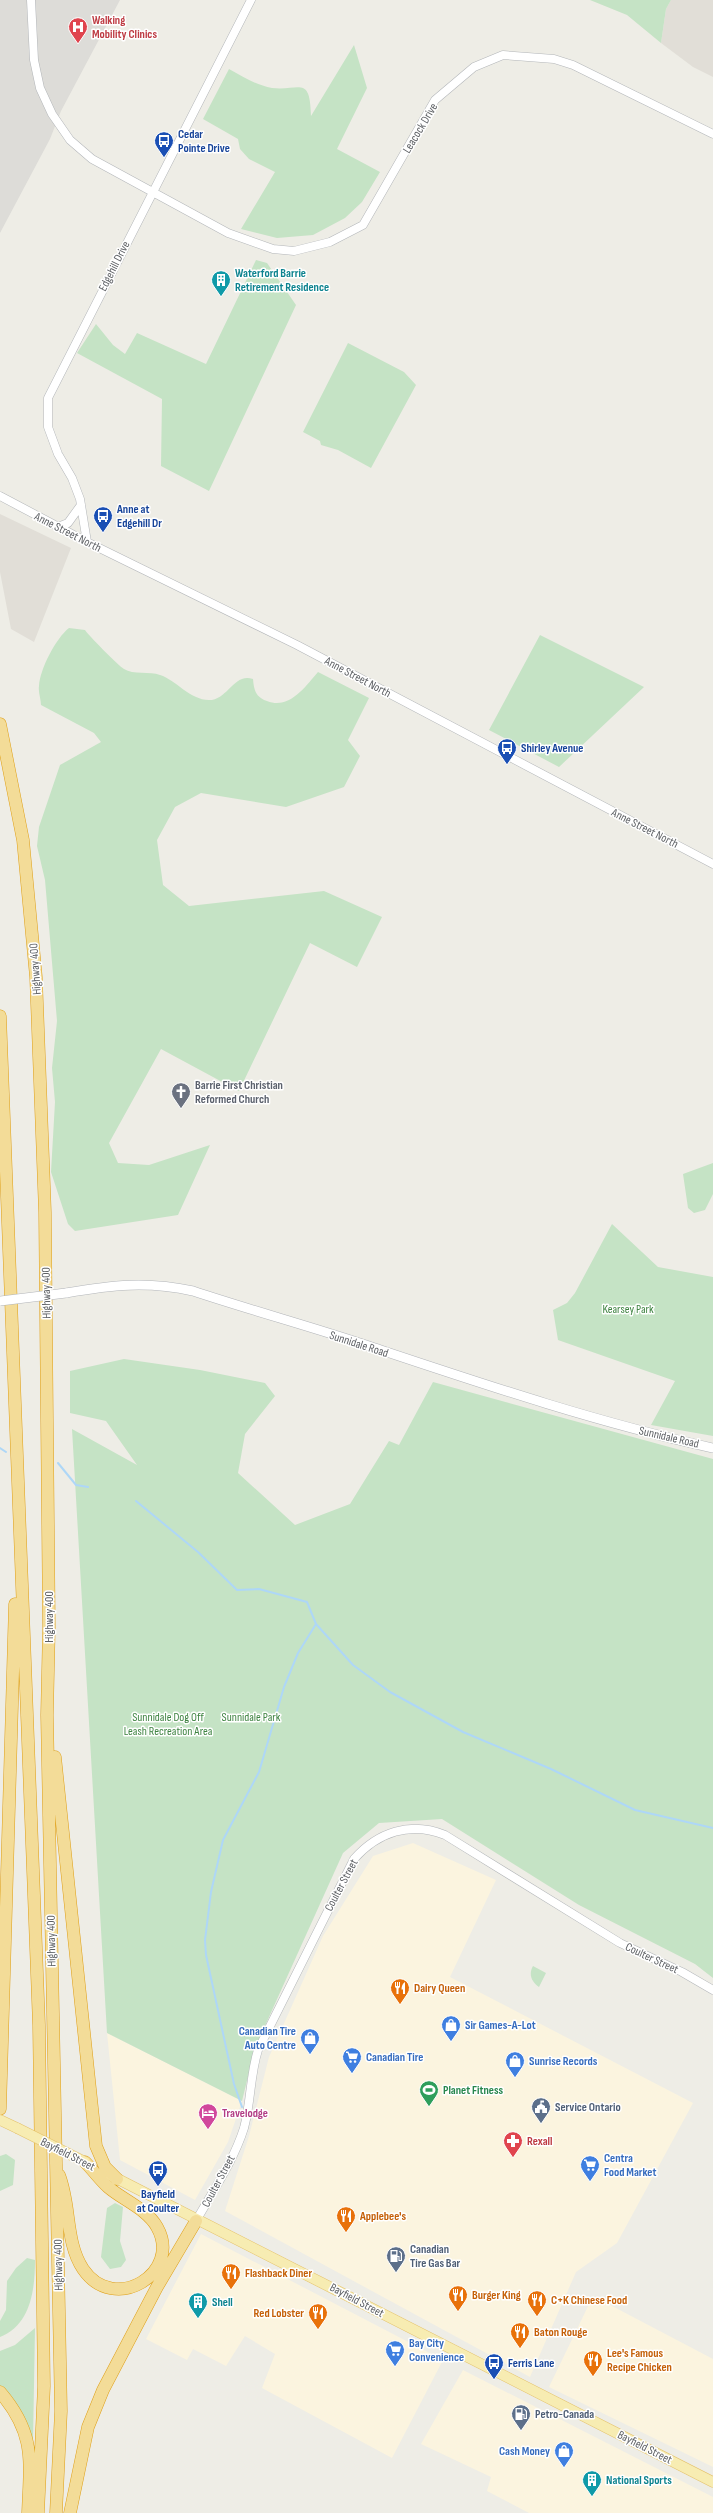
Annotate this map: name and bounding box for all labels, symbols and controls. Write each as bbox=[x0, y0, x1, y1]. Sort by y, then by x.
place label: Walking Mobility Clinics bbox=[92, 13, 157, 42]
hospital icon: Walking Mobility Clinics bbox=[67, 16, 89, 44]
street label: Leacock Drive bbox=[400, 100, 441, 156]
place label: Cedar Pointe Drive bbox=[178, 127, 230, 156]
bus stop icon: Cedar Pointe Drive bbox=[153, 130, 175, 158]
street label: Edgehill Drive bbox=[95, 239, 133, 294]
place label: Waterford Barrie Retirement Residence bbox=[235, 266, 329, 295]
building icon: Waterford Barrie Retirement Residence bbox=[210, 269, 232, 297]
place label: Anne at Edgehill Dr bbox=[116, 502, 162, 531]
bus stop icon: Anne at Edgehill Dr bbox=[92, 505, 114, 533]
street label: Anne Street North bbox=[31, 509, 104, 556]
street label: Anne Street North bbox=[321, 653, 394, 701]
bus stop icon: Shirley Avenue bbox=[496, 737, 518, 765]
place label: Shirley Avenue bbox=[521, 741, 583, 756]
street label: Anne Street North bbox=[608, 805, 681, 852]
street label: Highway 400 bbox=[26, 943, 45, 995]
place label: Barrie First Christian Reformed Church bbox=[195, 1078, 283, 1107]
church icon: Barrie First Christian Reformed Church bbox=[170, 1081, 192, 1109]
street label: Highway 400 bbox=[39, 1267, 54, 1319]
park label: Kearsey Park bbox=[602, 1302, 654, 1317]
street label: Sunnidale Road bbox=[327, 1328, 390, 1361]
street label: Sunnidale Road bbox=[637, 1423, 700, 1452]
street label: Highway 400 bbox=[42, 1591, 57, 1643]
park label: Sunnidale Dog Off Leash Recreation Area bbox=[124, 1710, 213, 1739]
park label: Sunnidale Park bbox=[222, 1710, 281, 1725]
street label: Coulter Street bbox=[321, 1856, 362, 1914]
street label: Highway 400 bbox=[44, 1915, 59, 1967]
street label: Coulter Street bbox=[623, 1940, 681, 1977]
restaurant icon: Dairy Queen bbox=[389, 1977, 411, 2005]
place label: Dairy Queen bbox=[414, 1981, 465, 1996]
shop icon: Sir Games-A-Lot bbox=[440, 2014, 462, 2042]
place label: Sir Games-A-Lot bbox=[465, 2018, 536, 2033]
place label: Canadian Tire Auto Centre bbox=[239, 2024, 296, 2053]
shop icon: Canadian Tire Auto Centre bbox=[299, 2027, 321, 2055]
supermarket icon: Canadian Tire bbox=[341, 2046, 363, 2074]
place label: Canadian Tire bbox=[366, 2050, 423, 2065]
shop icon: Sunrise Records bbox=[504, 2050, 526, 2078]
place label: Sunrise Records bbox=[529, 2054, 598, 2069]
sports icon: Planet Fitness bbox=[418, 2079, 440, 2107]
place label: Planet Fitness bbox=[443, 2083, 503, 2098]
public building icon: Service Ontario bbox=[530, 2096, 552, 2124]
place label: Service Ontario bbox=[555, 2100, 621, 2115]
hotel icon: Travelodge bbox=[197, 2102, 219, 2130]
place label: Travelodge bbox=[222, 2106, 268, 2121]
pharmacy icon: Rexall bbox=[502, 2130, 524, 2158]
street label: Bayfield Street bbox=[38, 2134, 98, 2175]
place label: Rexall bbox=[527, 2134, 552, 2149]
place label: Centra Food Market bbox=[604, 2151, 656, 2180]
street label: Coulter Street bbox=[198, 2152, 239, 2210]
supermarket icon: Centra Food Market bbox=[579, 2154, 601, 2182]
bus stop icon: Bayfield at Coulter bbox=[147, 2159, 169, 2187]
place label: Bayfield at Coulter bbox=[137, 2187, 180, 2216]
restaurant icon: Applebee's bbox=[335, 2205, 357, 2233]
place label: Applebee's bbox=[359, 2209, 406, 2224]
street label: Highway 400 bbox=[51, 2239, 66, 2291]
place label: Canadian Tire Gas Bar bbox=[410, 2242, 461, 2271]
fuel station icon: Canadian Tire Gas Bar bbox=[385, 2245, 407, 2273]
restaurant icon: Flashback Diner bbox=[220, 2262, 242, 2290]
place label: Flashback Diner bbox=[245, 2266, 312, 2281]
street label: Bayfield Street bbox=[327, 2280, 387, 2321]
restaurant icon: Burger King bbox=[447, 2284, 469, 2312]
place label: Burger King bbox=[472, 2288, 521, 2303]
restaurant icon: C+K Chinese Food bbox=[526, 2289, 548, 2317]
building icon: Shell bbox=[187, 2291, 209, 2319]
place label: C+K Chinese Food bbox=[551, 2293, 627, 2308]
place label: Shell bbox=[212, 2295, 233, 2310]
restaurant icon: Red Lobster bbox=[307, 2302, 329, 2330]
place label: Red Lobster bbox=[254, 2306, 304, 2321]
restaurant icon: Baton Rouge bbox=[509, 2321, 531, 2349]
place label: Baton Rouge bbox=[534, 2325, 587, 2340]
place label: Bay City Convenience bbox=[409, 2336, 464, 2365]
supermarket icon: Bay City Convenience bbox=[384, 2339, 406, 2367]
place label: Lee's Famous Recipe Chicken bbox=[607, 2346, 672, 2375]
restaurant icon: Lee's Famous Recipe Chicken bbox=[582, 2349, 604, 2377]
bus stop icon: Ferris Lane bbox=[483, 2352, 505, 2380]
place label: Ferris Lane bbox=[508, 2356, 554, 2371]
fuel station icon: Petro-Canada bbox=[510, 2403, 532, 2431]
place label: Petro-Canada bbox=[535, 2407, 594, 2422]
street label: Bayfield Street bbox=[615, 2427, 675, 2468]
shop icon: Cash Money bbox=[553, 2440, 575, 2468]
place label: Cash Money bbox=[499, 2444, 550, 2459]
building icon: National Sports bbox=[581, 2469, 603, 2497]
place label: National Sports bbox=[606, 2473, 672, 2488]

